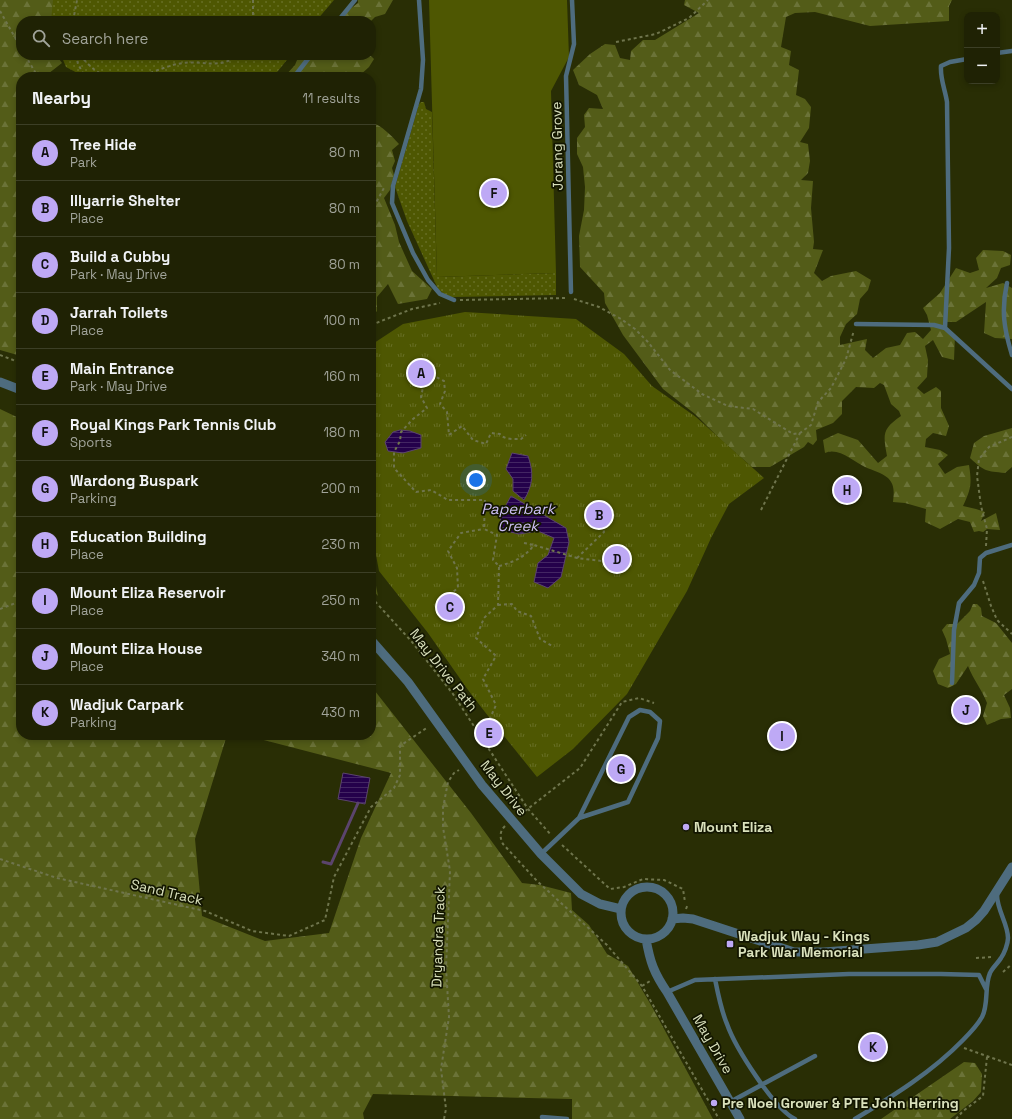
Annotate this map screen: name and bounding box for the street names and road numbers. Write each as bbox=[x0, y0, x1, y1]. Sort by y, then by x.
street label: Jorang Grove bbox=[547, 101, 567, 191]
street label: May Drive Path bbox=[406, 625, 482, 715]
street label: May Drive bbox=[477, 757, 531, 819]
street label: Sand Track bbox=[129, 875, 205, 909]
street label: Dryandra Track bbox=[427, 886, 449, 988]
street label: May Drive bbox=[689, 1011, 737, 1077]

